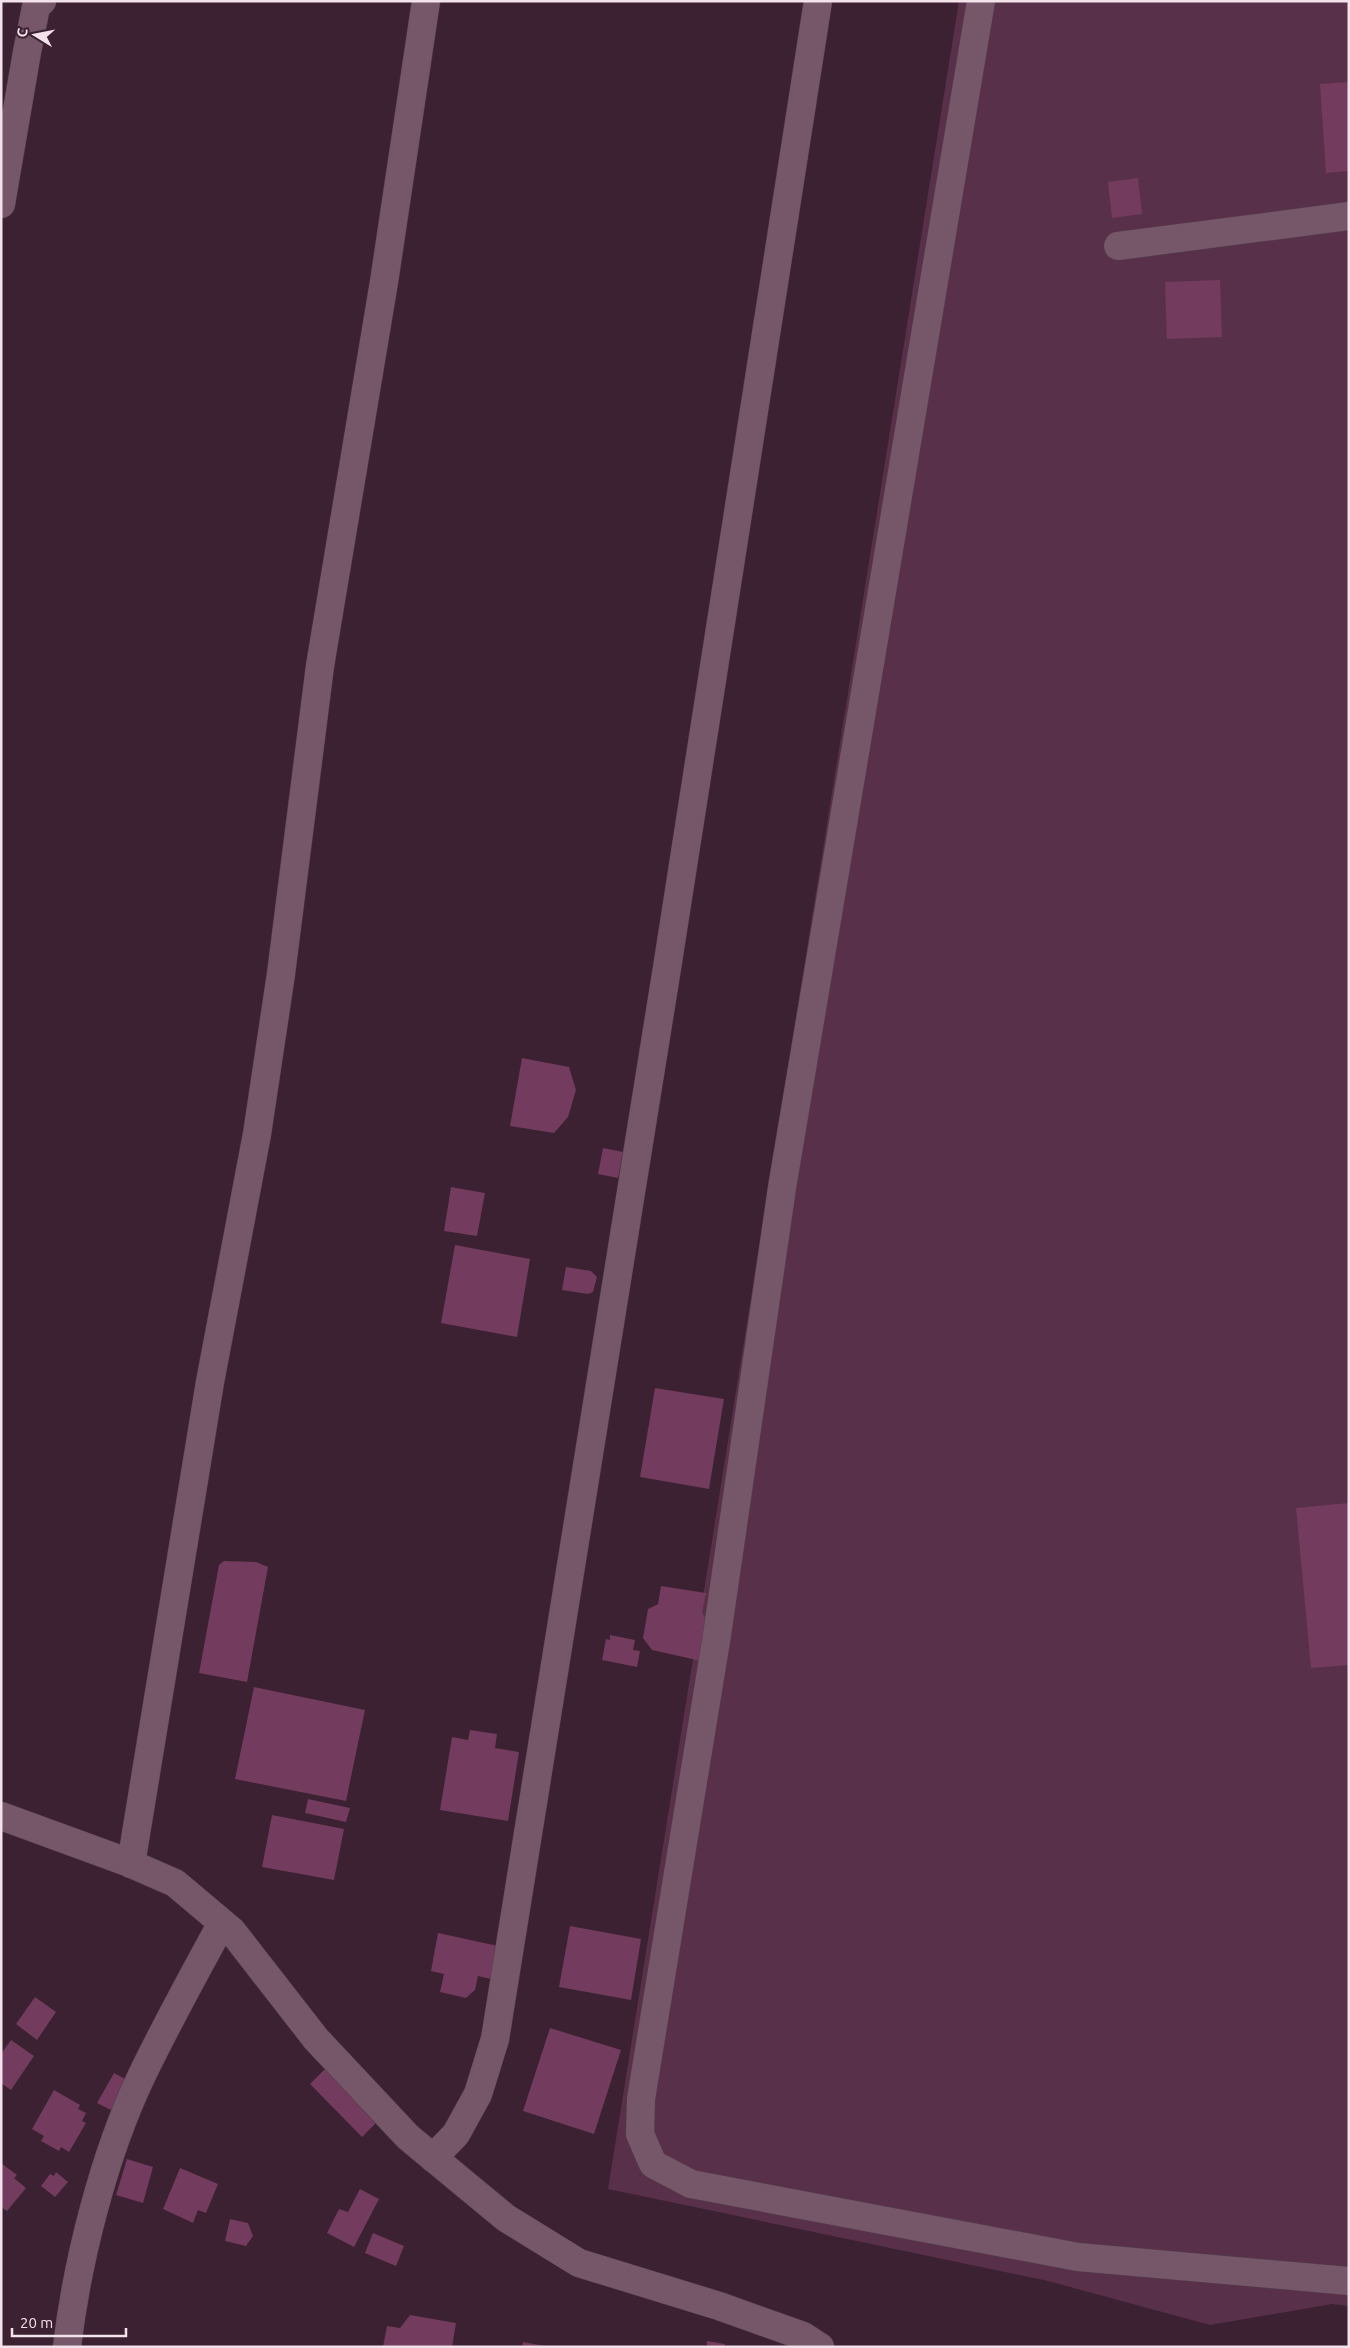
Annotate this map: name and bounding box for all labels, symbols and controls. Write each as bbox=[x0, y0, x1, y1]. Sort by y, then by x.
north arrow bbox=[10, 10, 60, 60]
text: С bbox=[14, 27, 31, 39]
scale bar bbox=[12, 2306, 126, 2338]
text: 20 m bbox=[20, 2314, 53, 2331]

